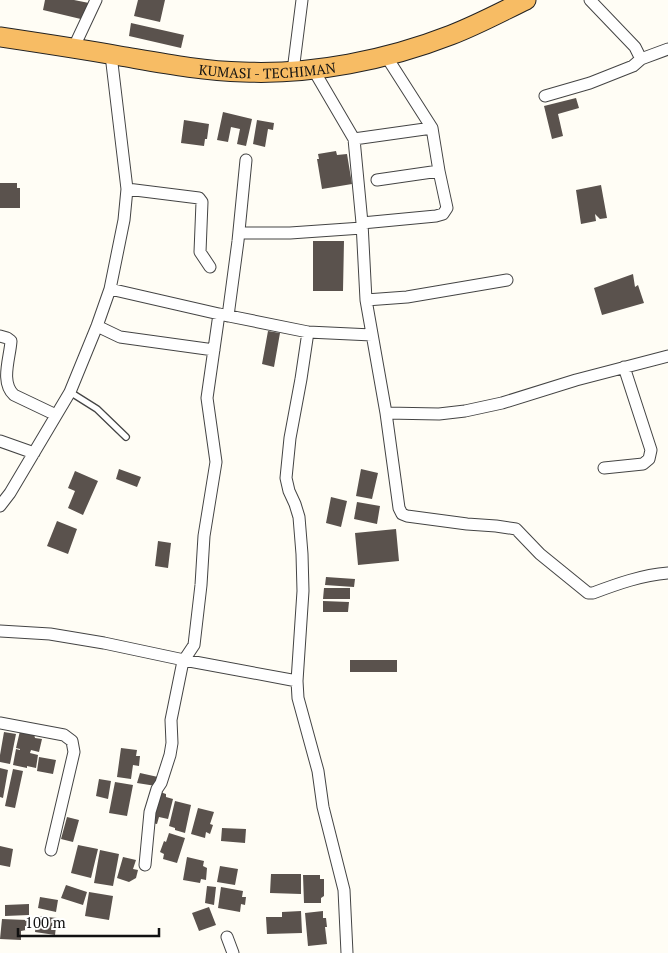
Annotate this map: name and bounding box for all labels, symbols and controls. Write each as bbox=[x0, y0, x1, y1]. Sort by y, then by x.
street label: KUMASI - TECHIMAN bbox=[198, 57, 337, 82]
scale bar bbox=[18, 906, 159, 938]
text: 100 m bbox=[25, 912, 66, 932]

